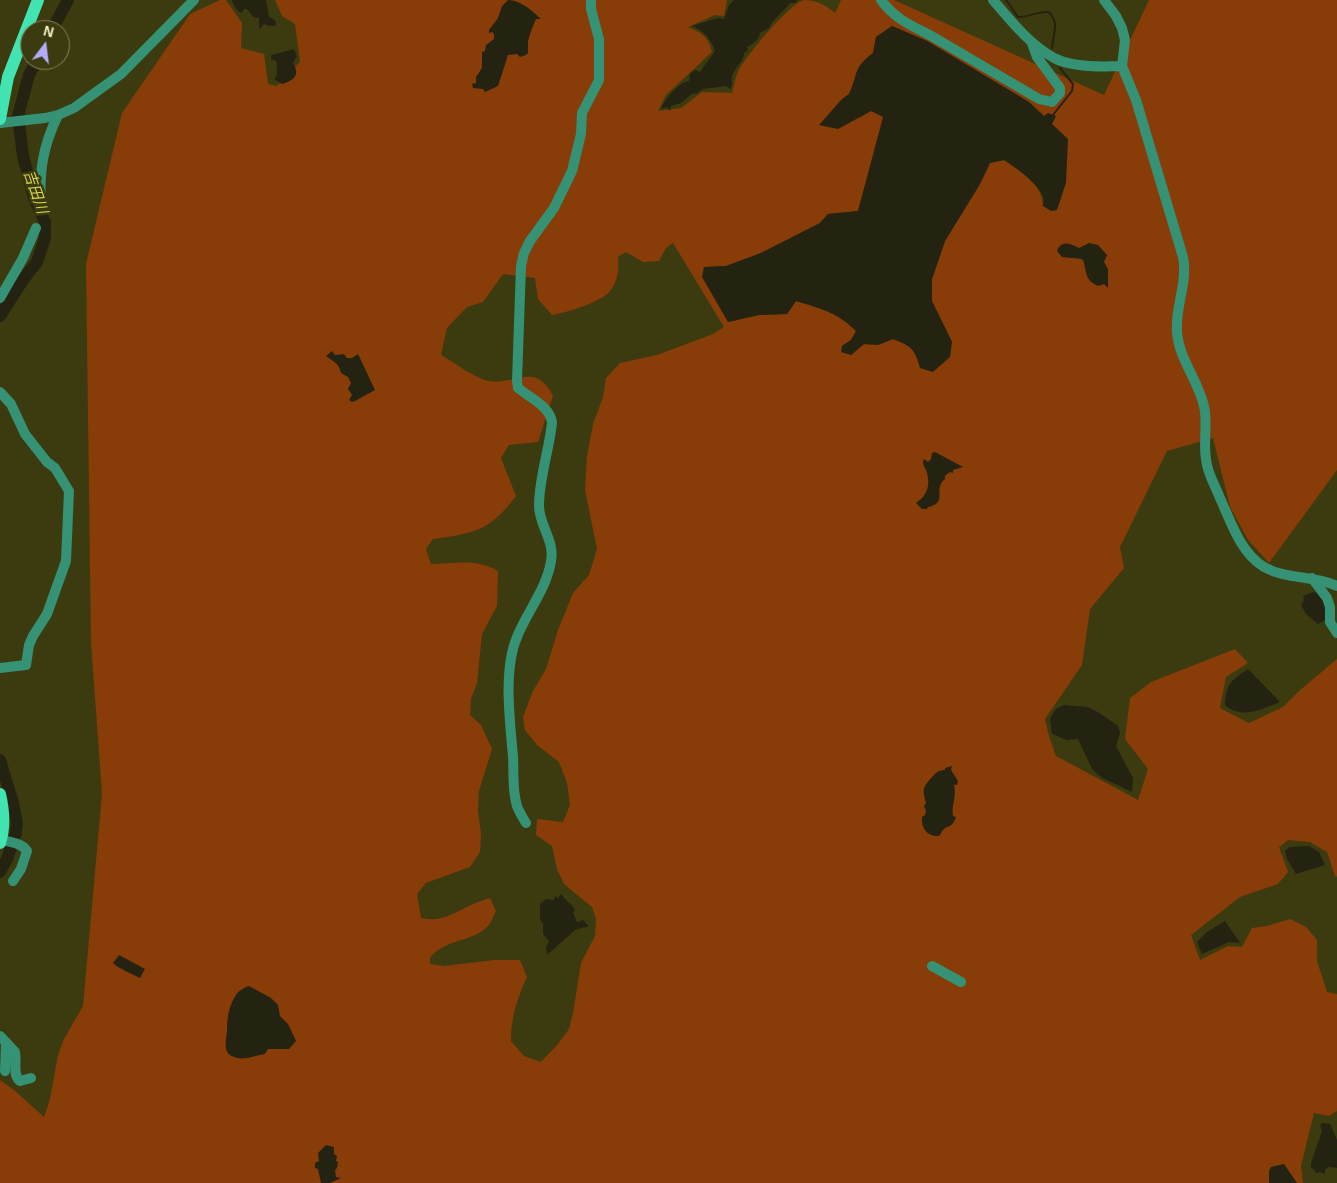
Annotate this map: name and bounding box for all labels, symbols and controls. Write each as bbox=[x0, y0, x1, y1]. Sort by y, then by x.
north arrow bbox=[20, 20, 70, 70]
text: N bbox=[42, 22, 56, 41]
water label: 吉田川 bbox=[19, 168, 51, 216]

